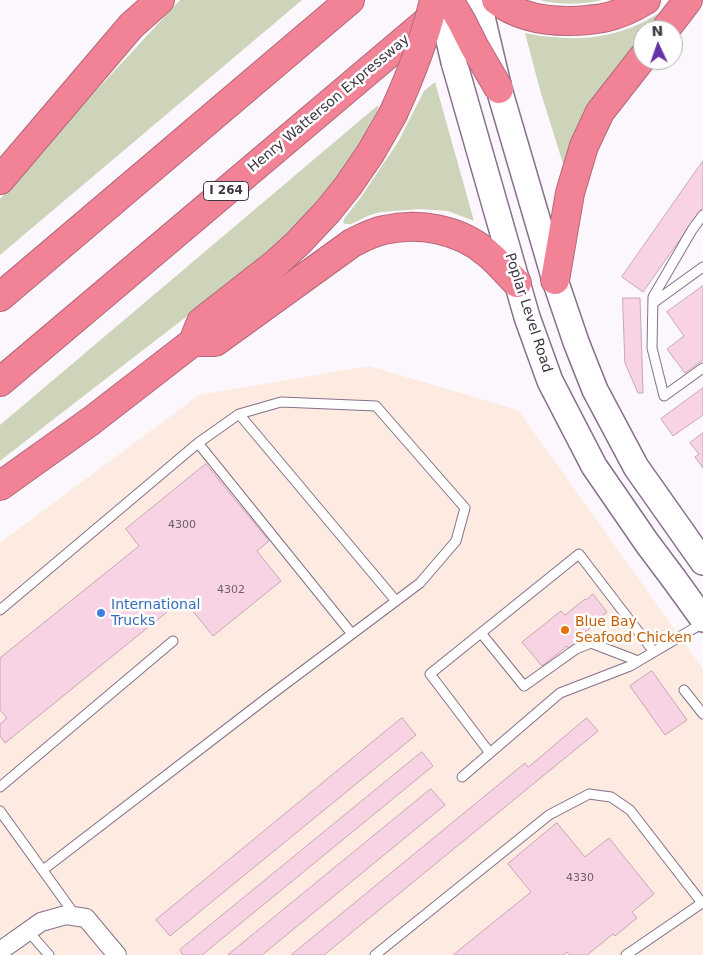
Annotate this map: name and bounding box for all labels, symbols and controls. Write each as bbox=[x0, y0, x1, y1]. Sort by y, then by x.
north arrow bbox=[633, 20, 683, 70]
text: N bbox=[651, 23, 664, 39]
street label: Henry Watterson Expressway bbox=[245, 32, 413, 176]
road number: I 264 bbox=[204, 182, 248, 200]
street label: Poplar Level Road bbox=[501, 251, 555, 375]
house number: 4300 bbox=[168, 518, 196, 532]
house number: 4302 bbox=[217, 583, 245, 597]
place label: International Trucks bbox=[111, 597, 200, 630]
marker: International Trucks bbox=[95, 607, 107, 619]
place label: Blue Bay Seafood Chicken bbox=[575, 614, 692, 646]
marker: Blue Bay Seafood Chicken bbox=[559, 624, 571, 636]
house number: 4330 bbox=[566, 871, 594, 885]

